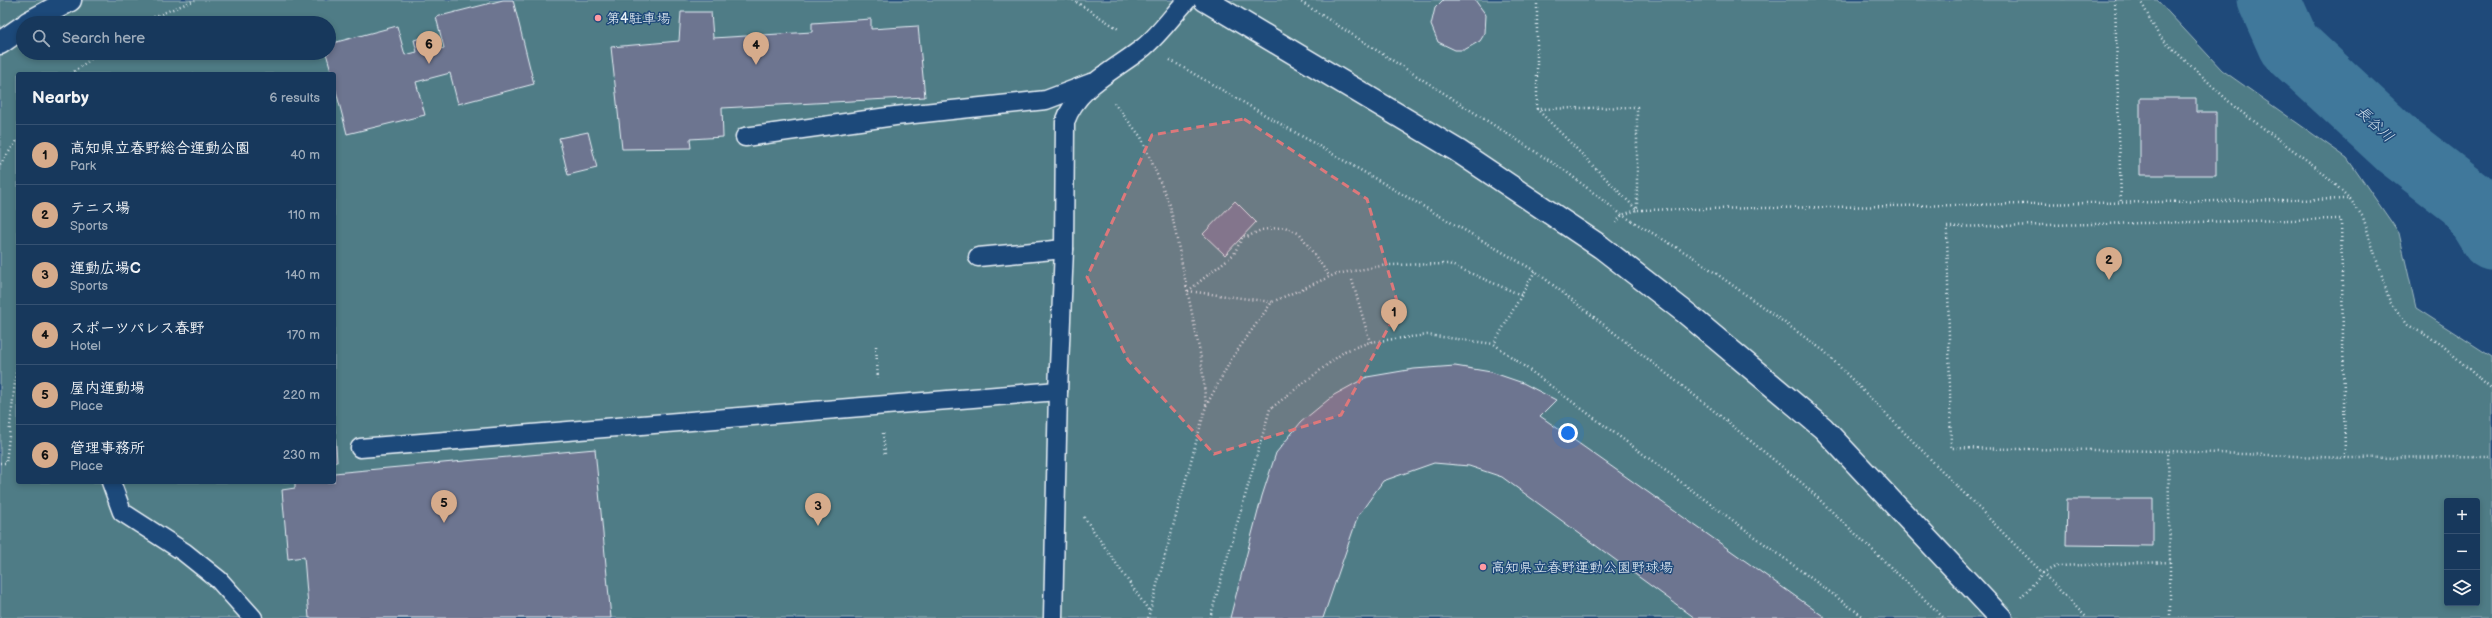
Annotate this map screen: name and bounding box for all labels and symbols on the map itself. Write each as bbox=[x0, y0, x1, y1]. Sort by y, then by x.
place label: 第4駐車場 bbox=[606, 10, 671, 27]
marker: 第4駐車場 bbox=[593, 13, 603, 23]
pin: 6 bbox=[416, 31, 442, 64]
pin: 4 bbox=[743, 32, 769, 65]
water label: 長谷川 bbox=[2352, 102, 2398, 147]
pin: 2 bbox=[2096, 247, 2122, 280]
pin: 1 bbox=[1381, 299, 1407, 332]
your location bbox=[1558, 423, 1578, 443]
pin: 5 bbox=[431, 490, 457, 523]
pin: 3 bbox=[805, 493, 831, 526]
place label: 高知県立春野運動公園野球場 bbox=[1491, 559, 1673, 576]
marker: 高知県立春野運動公園野球場 bbox=[1478, 562, 1488, 572]

